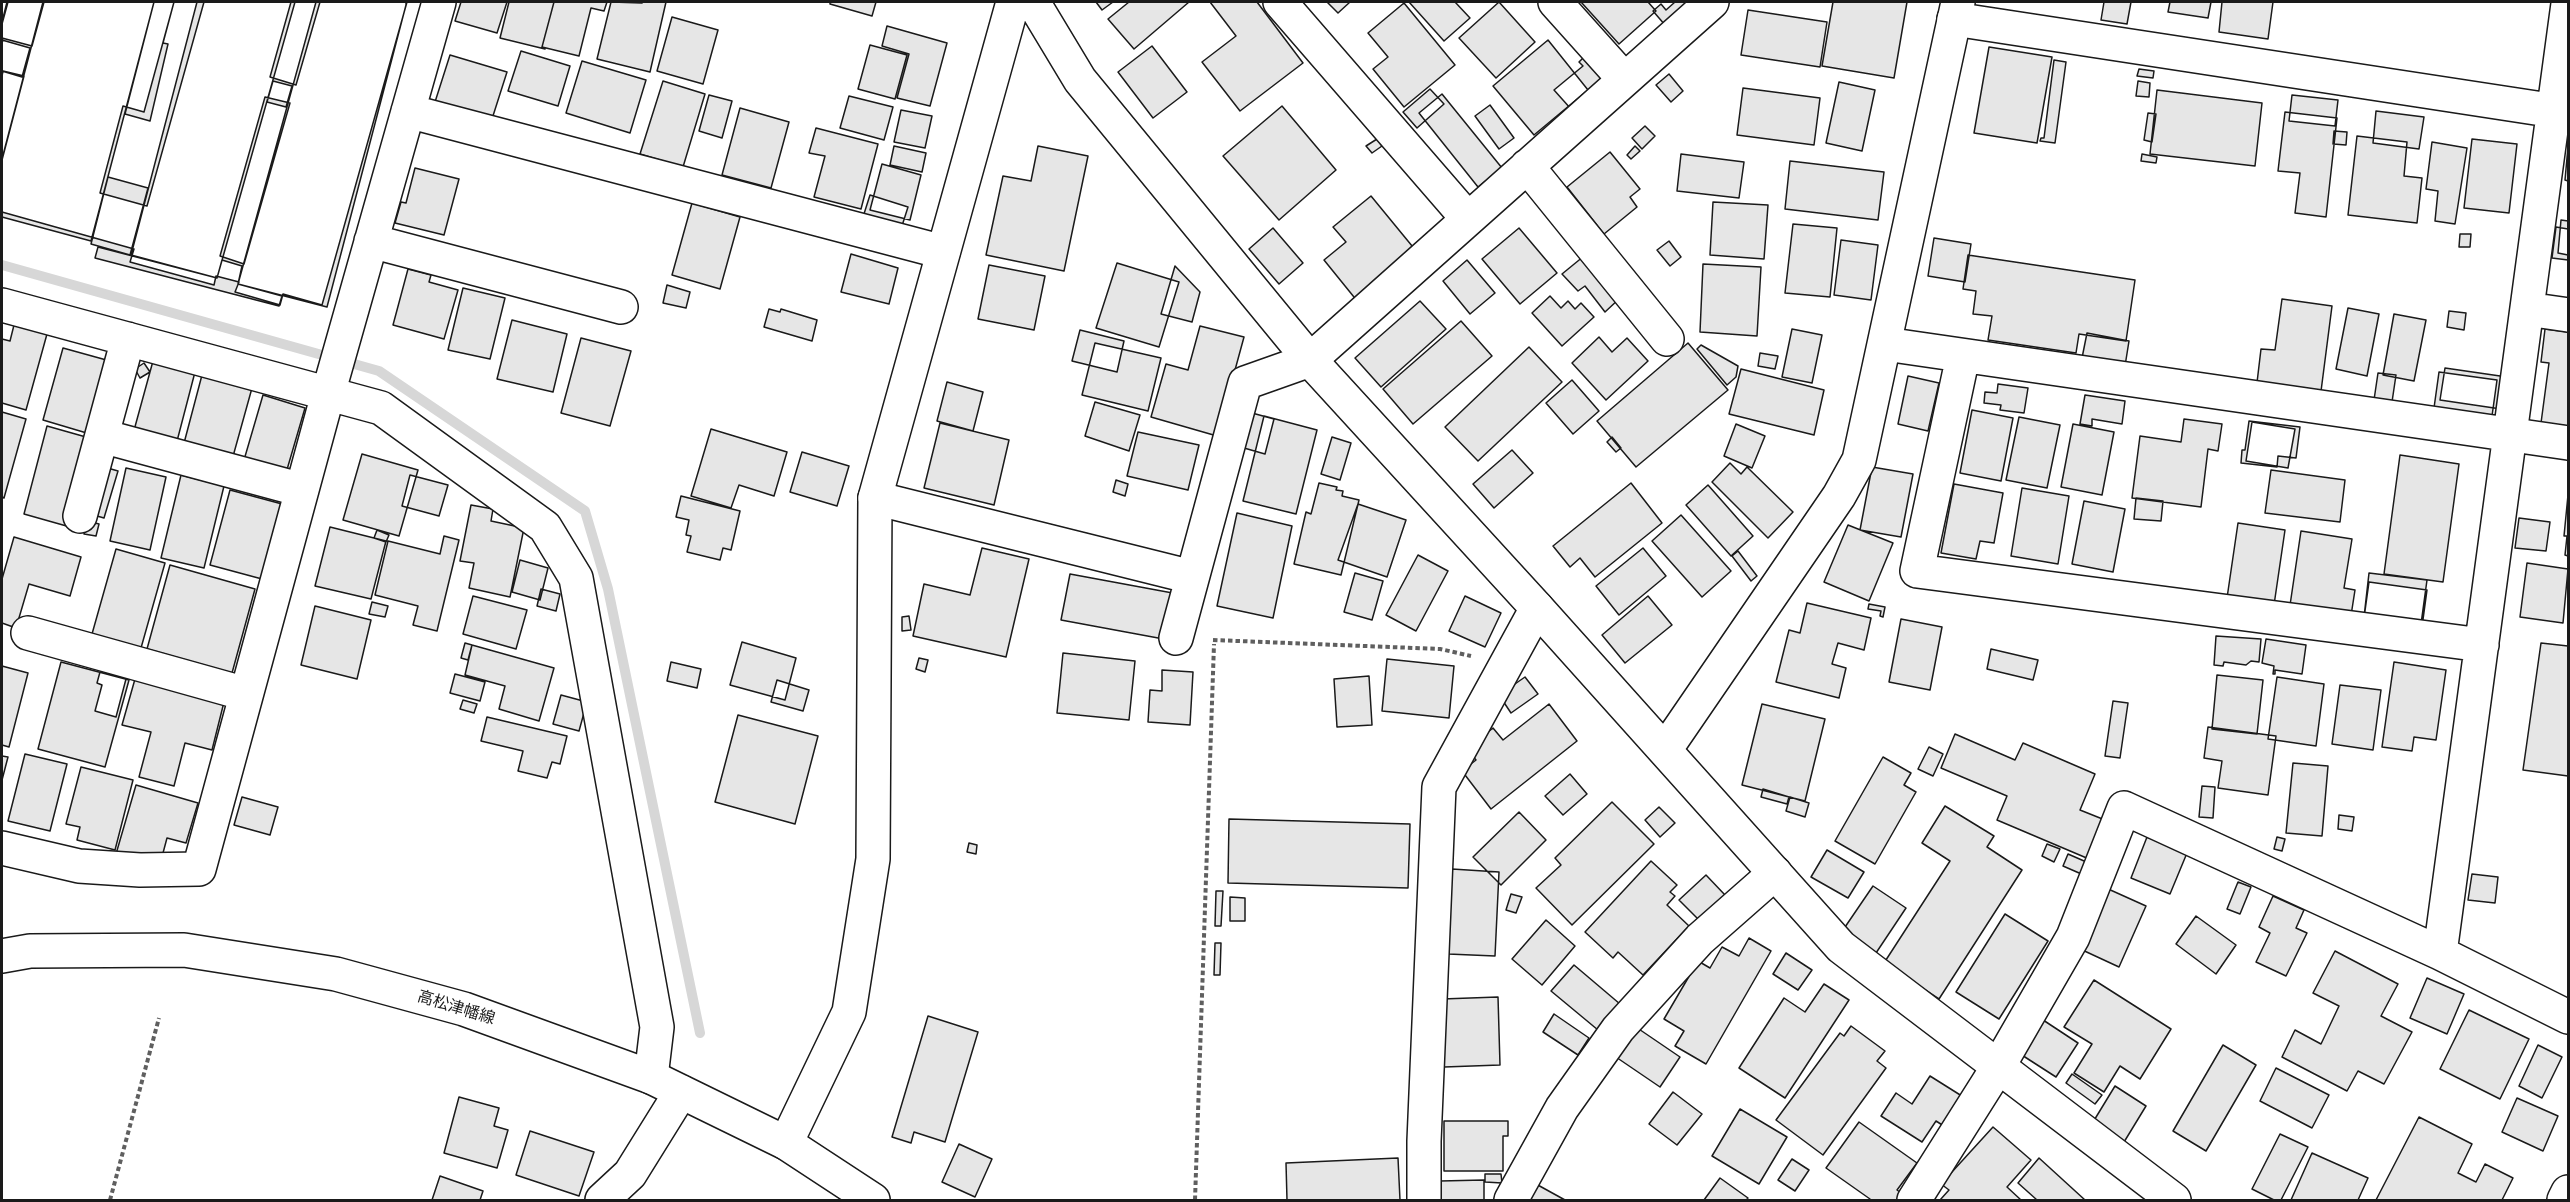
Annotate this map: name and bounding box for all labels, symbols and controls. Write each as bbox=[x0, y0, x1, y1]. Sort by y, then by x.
street label: 高松津幡線 bbox=[415, 987, 497, 1029]

